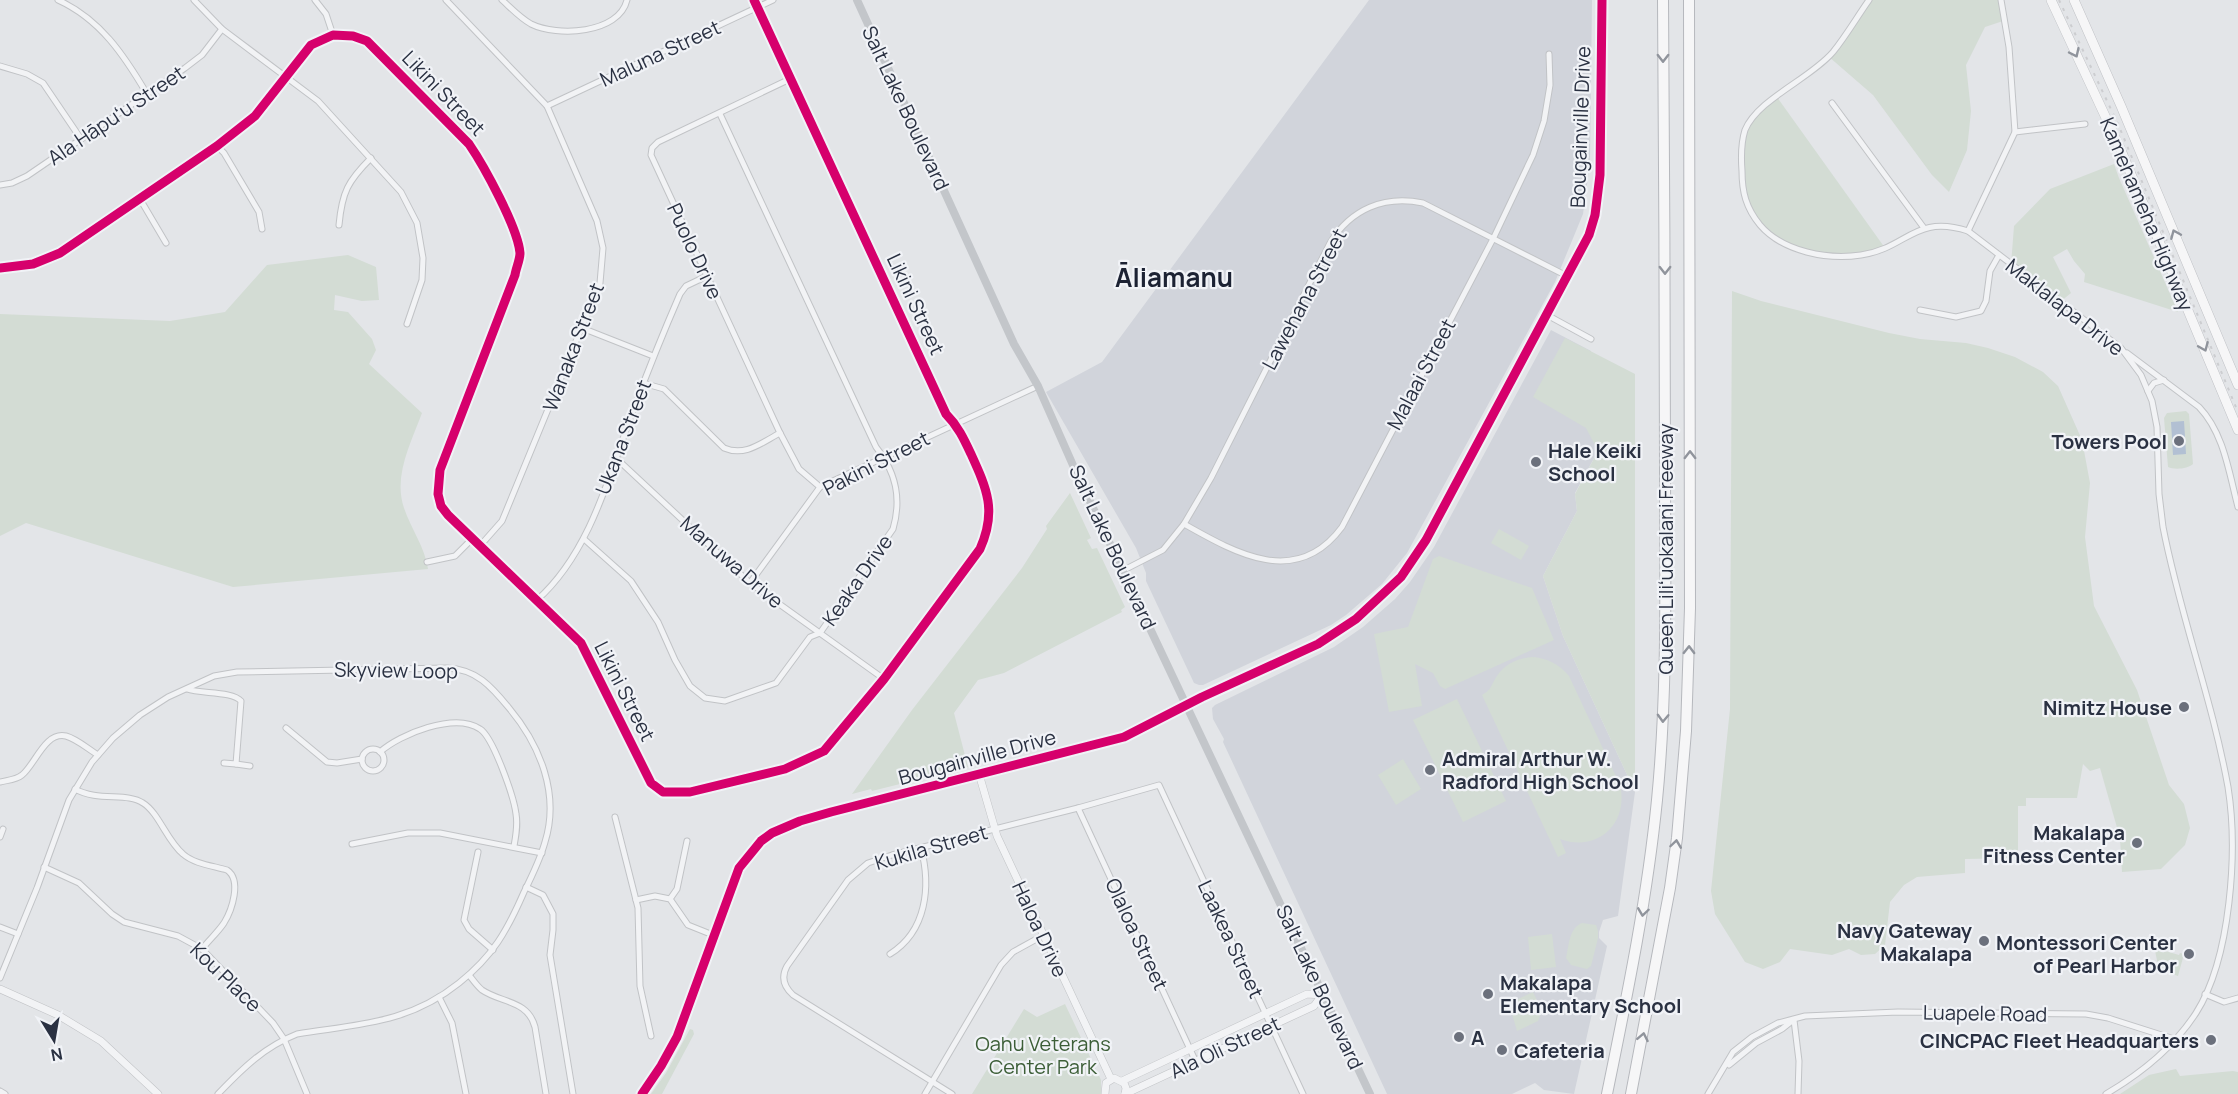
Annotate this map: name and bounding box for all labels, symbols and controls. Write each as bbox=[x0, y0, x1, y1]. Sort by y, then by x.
street label: Maluna Street bbox=[595, 13, 725, 93]
street label: Salt Lake Boulevard bbox=[856, 21, 956, 195]
street label: Likini Street bbox=[397, 45, 491, 141]
street label: Bougainville Drive bbox=[1564, 46, 1596, 208]
one-way arrow bbox=[2068, 47, 2080, 58]
one-way arrow bbox=[1657, 54, 1669, 63]
street label: Ala Hāpuʻu Street bbox=[42, 59, 190, 171]
street label: Kamehameha Highway bbox=[2094, 113, 2200, 315]
street label: Puolo Drive bbox=[661, 199, 729, 303]
street label: Lawehana Street bbox=[1255, 224, 1353, 374]
one-way arrow bbox=[2171, 229, 2183, 240]
street label: Likini Street bbox=[881, 249, 951, 359]
street label: Maklalapa Drive bbox=[2000, 252, 2130, 362]
district label: Āliamanu bbox=[1115, 259, 1233, 295]
one-way arrow bbox=[1659, 266, 1671, 275]
street label: Wanaka Street bbox=[536, 279, 610, 415]
street label: Malaai Street bbox=[1380, 314, 1462, 434]
one-way arrow bbox=[2197, 341, 2209, 352]
street label: Ukana Street bbox=[589, 376, 657, 498]
street label: Queen Liliʻuokalani Freeway bbox=[1652, 423, 1679, 674]
street label: Pakini Street bbox=[818, 425, 934, 501]
place label: Towers Pool bbox=[2051, 428, 2167, 455]
marker: Towers Pool bbox=[2172, 434, 2186, 448]
place label: Hale Keiki School bbox=[1548, 437, 1642, 487]
one-way arrow bbox=[1684, 451, 1696, 460]
marker: Hale Keiki School bbox=[1529, 455, 1543, 469]
street label: Salt Lake Boulevard bbox=[1063, 460, 1163, 634]
street label: Manuwa Drive bbox=[675, 510, 789, 614]
street label: Keaka Drive bbox=[816, 529, 898, 631]
street label: Likini Street bbox=[588, 636, 662, 746]
one-way arrow bbox=[1683, 646, 1695, 655]
street label: Skyview Loop bbox=[334, 655, 458, 685]
place label: Nimitz House bbox=[2043, 694, 2172, 721]
marker: Nimitz House bbox=[2177, 700, 2191, 714]
one-way arrow bbox=[1656, 714, 1669, 723]
street label: Bougainville Drive bbox=[895, 723, 1059, 791]
place label: Admiral Arthur W. Radford High School bbox=[1442, 745, 1639, 795]
marker: Admiral Arthur W. Radford High School bbox=[1423, 763, 1437, 777]
street label: Kukila Street bbox=[871, 818, 991, 876]
place label: Makalapa Fitness Center bbox=[1983, 819, 2125, 869]
marker: Makalapa Fitness Center bbox=[2130, 836, 2144, 850]
one-way arrow bbox=[1669, 840, 1681, 849]
street label: Olaloa Street bbox=[1099, 874, 1175, 994]
street label: Laakea Street bbox=[1192, 876, 1270, 1002]
street label: Haloa Drive bbox=[1006, 877, 1074, 981]
street label: Salt Lake Boulevard bbox=[1270, 900, 1370, 1074]
one-way arrow bbox=[1637, 907, 1649, 917]
place label: Navy Gateway Makalapa bbox=[1837, 917, 1973, 967]
place label: Montessori Center of Pearl Harbor bbox=[1996, 929, 2177, 979]
marker: Navy Gateway Makalapa bbox=[1977, 934, 1991, 948]
street label: Kou Place bbox=[185, 936, 267, 1018]
marker: Montessori Center of Pearl Harbor bbox=[2182, 947, 2196, 961]
place label: Makalapa Elementary School bbox=[1500, 969, 1682, 1019]
marker: Makalapa Elementary School bbox=[1481, 987, 1495, 1001]
street label: Luapele Road bbox=[1923, 998, 2047, 1028]
north arrow bbox=[24, 1010, 84, 1070]
street label: Ala Oli Street bbox=[1165, 1010, 1285, 1084]
place label: A bbox=[1471, 1024, 1485, 1051]
place label: CINCPAC Fleet Headquarters bbox=[1920, 1027, 2199, 1054]
park label: Oahu Veterans Center Park bbox=[975, 1030, 1111, 1080]
marker: A bbox=[1452, 1030, 1466, 1044]
one-way arrow bbox=[1636, 1032, 1649, 1042]
marker: CINCPAC Fleet Headquarters bbox=[2204, 1033, 2218, 1047]
place label: Cafeteria bbox=[1514, 1037, 1605, 1064]
text: N bbox=[49, 1043, 65, 1067]
marker: Cafeteria bbox=[1495, 1043, 1509, 1057]

